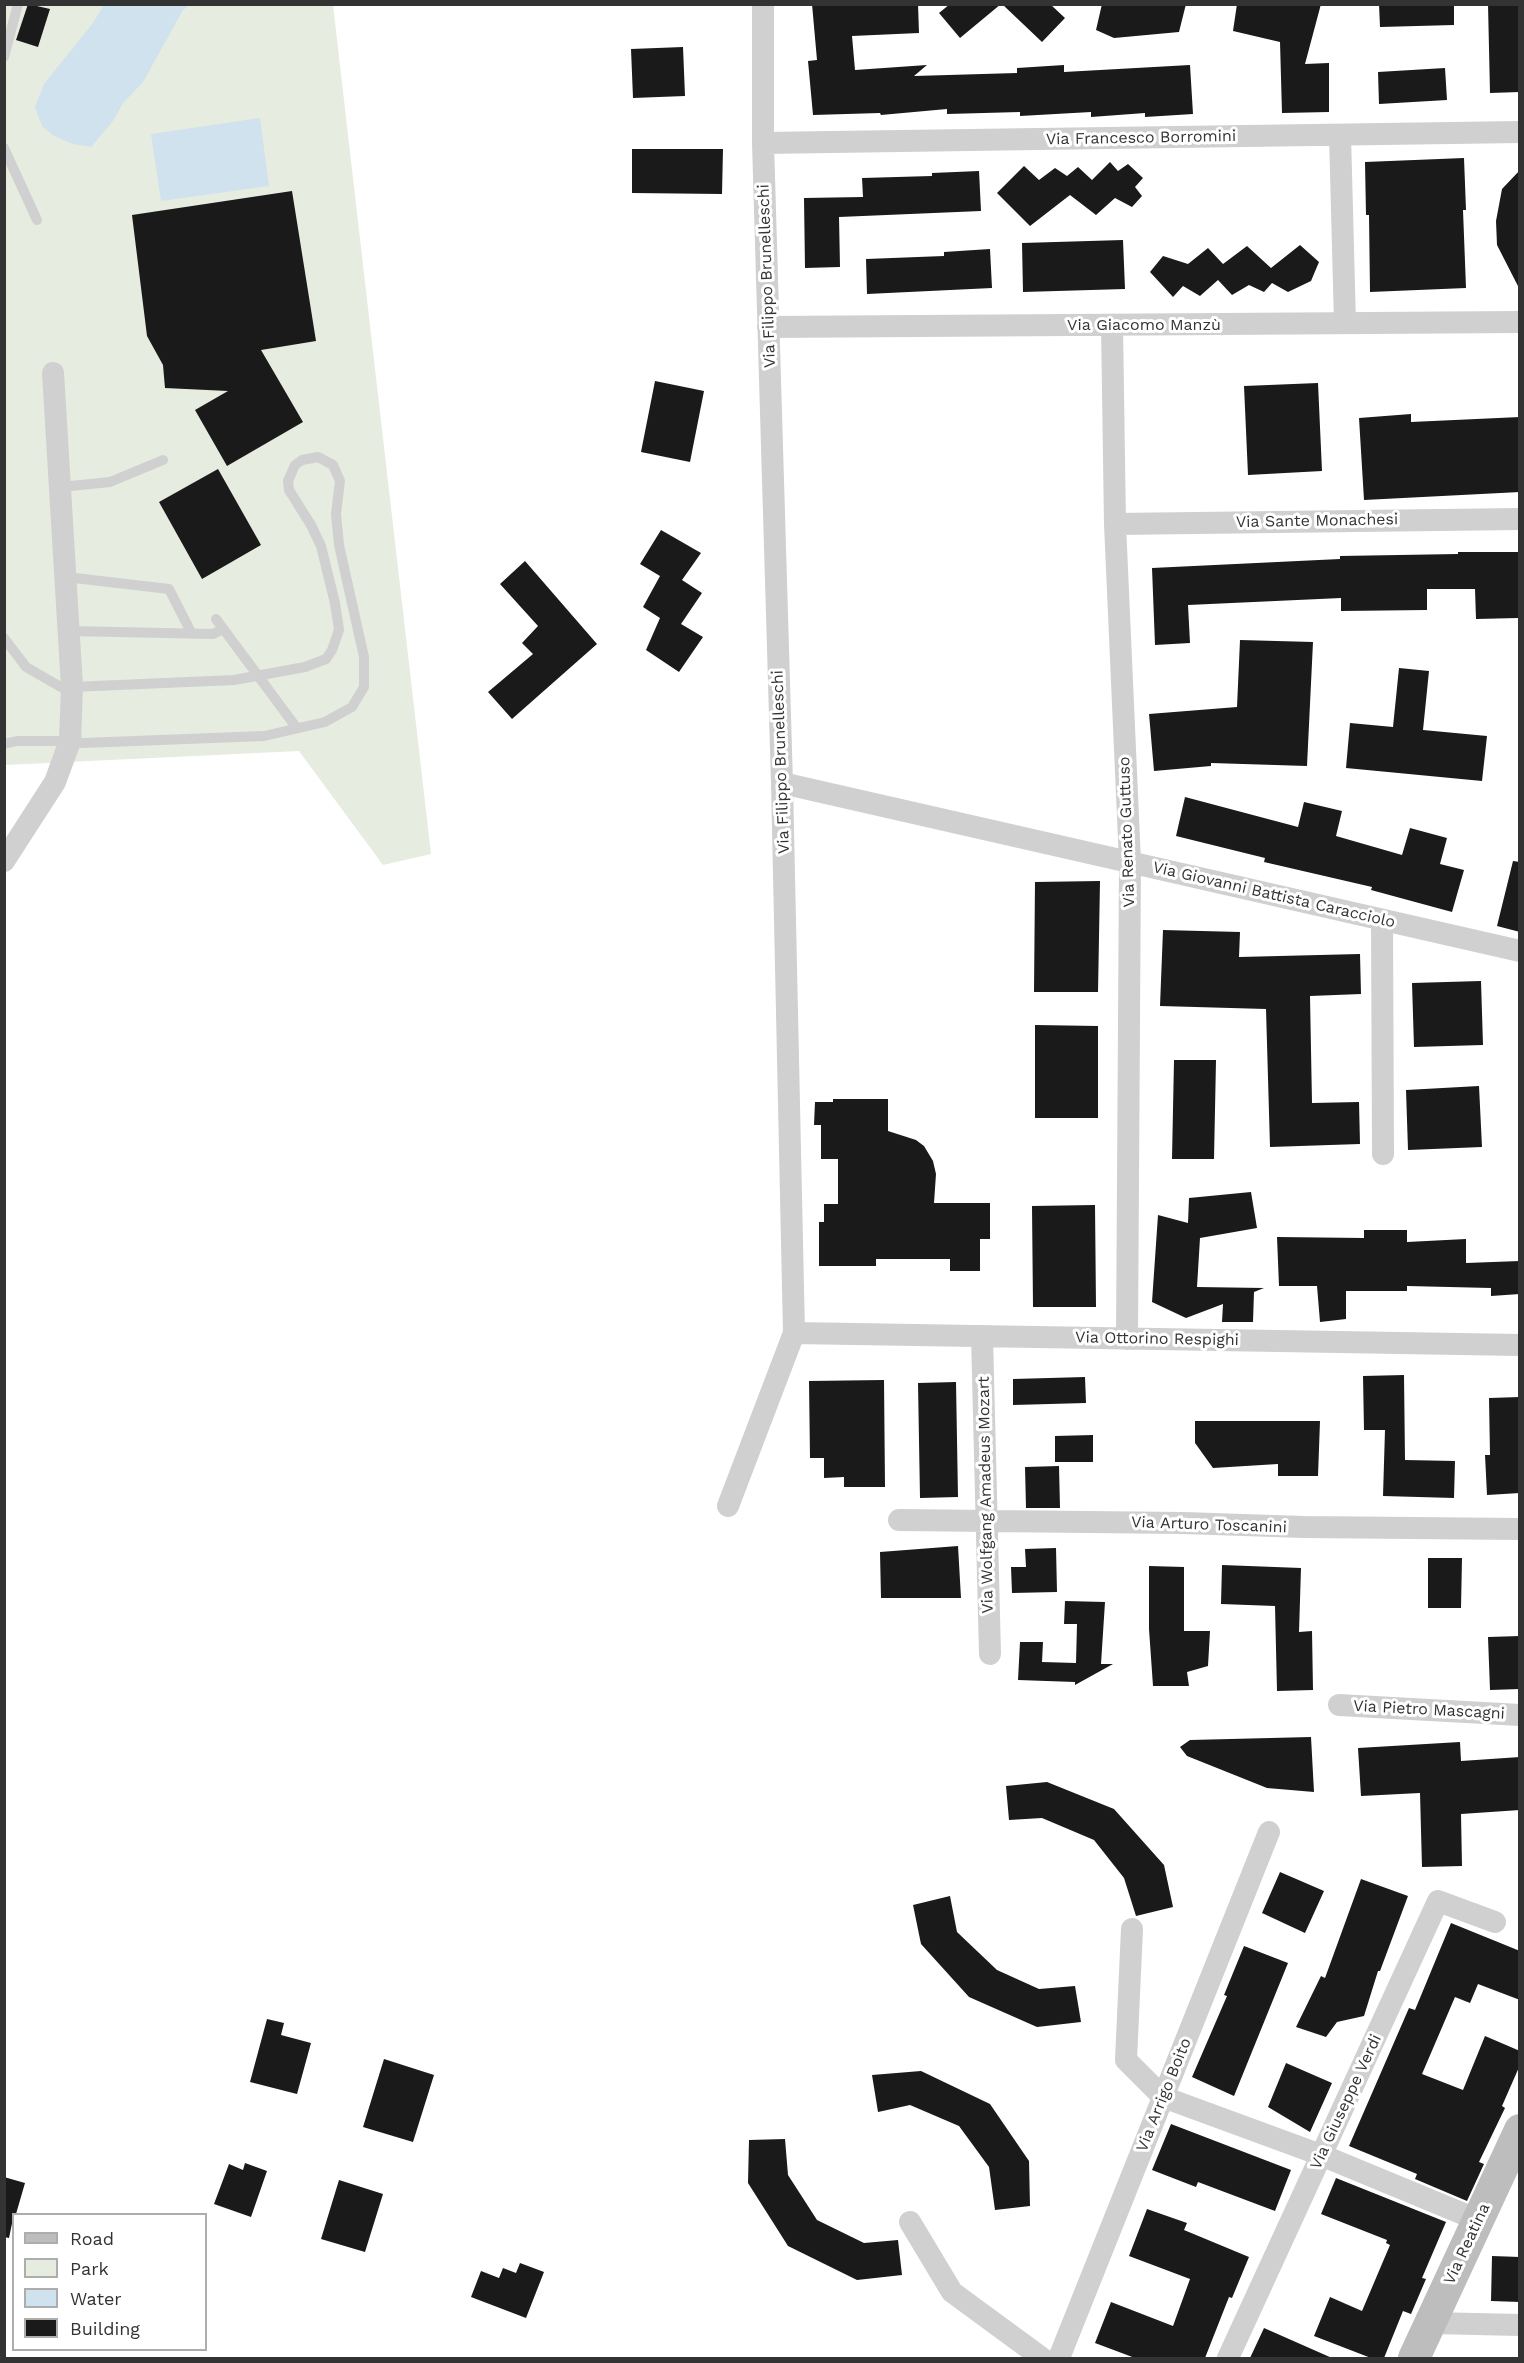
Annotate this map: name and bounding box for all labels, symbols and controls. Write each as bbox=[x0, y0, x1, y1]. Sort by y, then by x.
street label: Via Francesco Borromini bbox=[1046, 127, 1236, 149]
street label: Via Filippo Brunelleschi bbox=[754, 184, 780, 368]
street label: Via Giacomo Manzù bbox=[1067, 315, 1221, 335]
street label: Via Sante Monachesi bbox=[1236, 510, 1398, 532]
street label: Via Filippo Brunelleschi bbox=[768, 670, 794, 854]
street label: Via Renato Guttuso bbox=[1115, 756, 1139, 908]
street label: Via Giovanni Battista Caracciolo bbox=[1151, 858, 1397, 932]
street label: Via Ottorino Respighi bbox=[1075, 1328, 1239, 1350]
street label: Via Wolfgang Amadeus Mozart bbox=[974, 1376, 998, 1614]
street label: Via Arturo Toscanini bbox=[1131, 1513, 1287, 1537]
street label: Via Pietro Mascagni bbox=[1353, 1696, 1505, 1724]
street label: Via Giuseppe Verdi bbox=[1306, 2031, 1386, 2173]
street label: Via Arrigo Boito bbox=[1132, 2035, 1196, 2155]
street label: Via Reatina bbox=[1440, 2200, 1494, 2288]
legend bbox=[12, 2213, 207, 2351]
text: Road bbox=[70, 2228, 114, 2249]
text: Park bbox=[70, 2258, 109, 2279]
text: Water bbox=[70, 2288, 122, 2309]
text: Building bbox=[70, 2318, 140, 2339]

